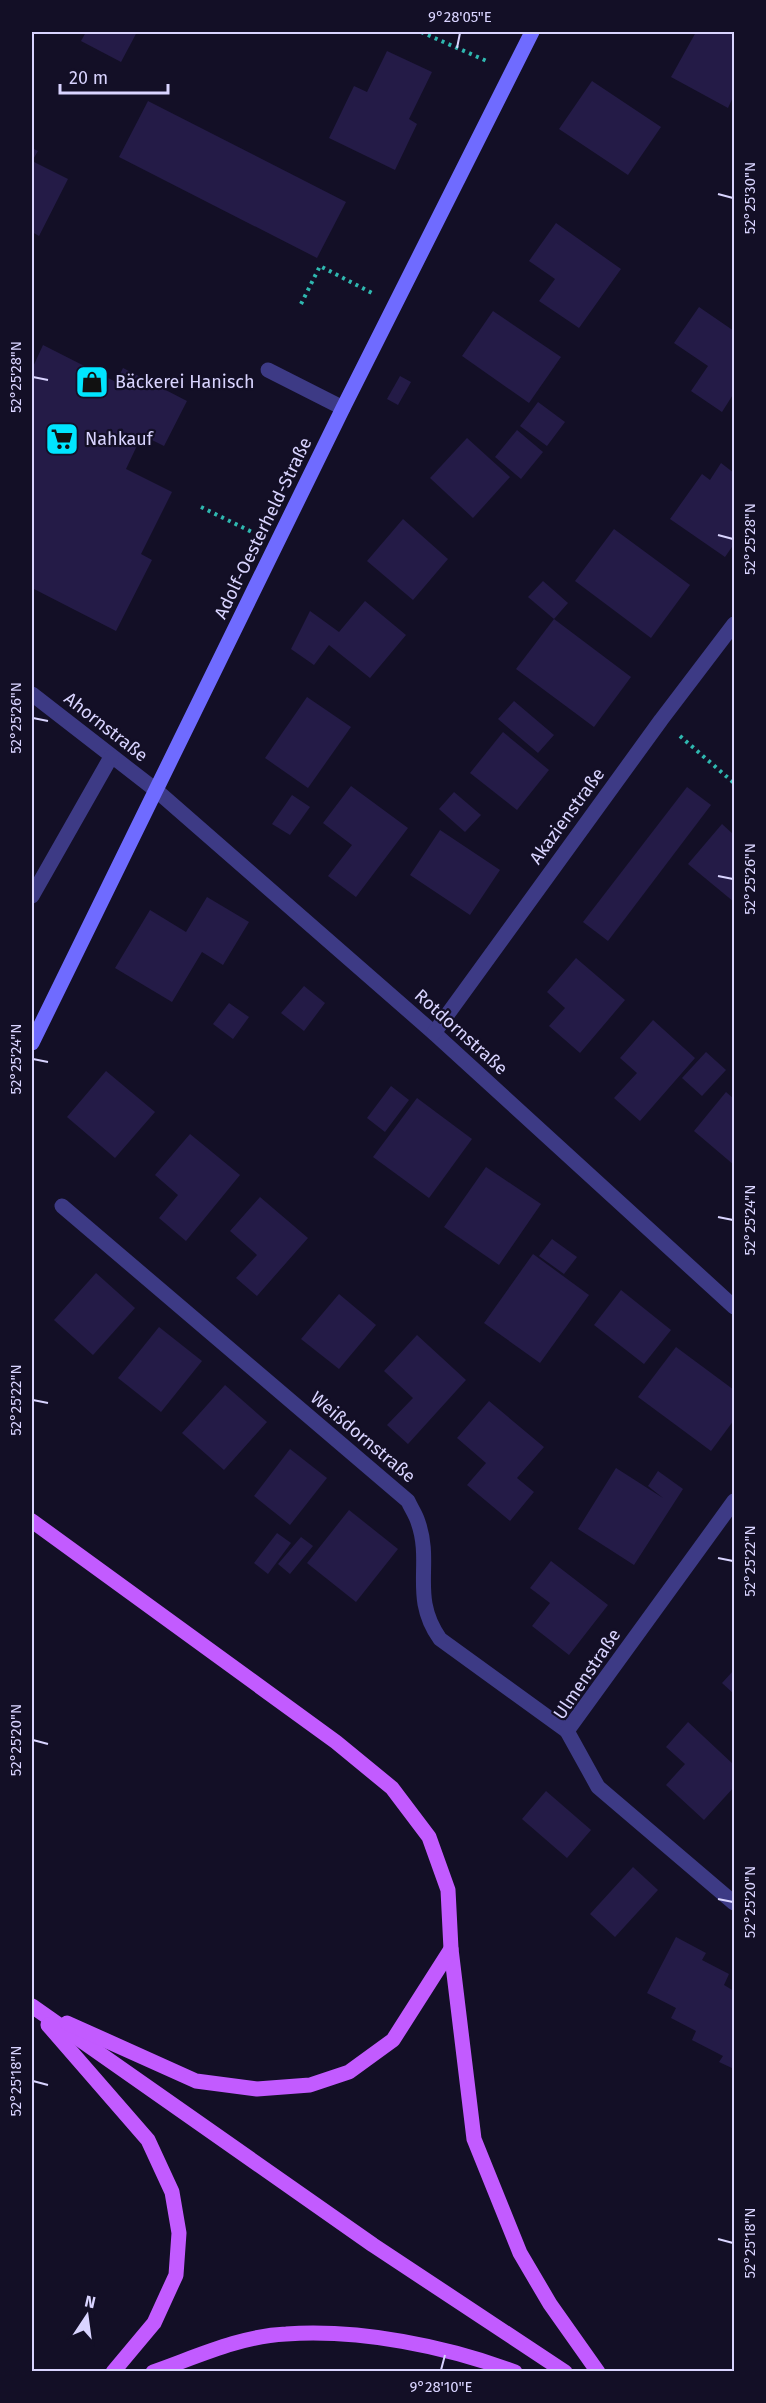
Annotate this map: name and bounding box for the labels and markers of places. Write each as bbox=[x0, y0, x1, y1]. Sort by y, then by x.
shop icon: Bäckerei Hanisch bbox=[74, 364, 110, 400]
place label: Bäckerei Hanisch bbox=[115, 371, 254, 393]
supermarket icon: Nahkauf bbox=[44, 421, 80, 457]
place label: Nahkauf bbox=[85, 428, 155, 450]

